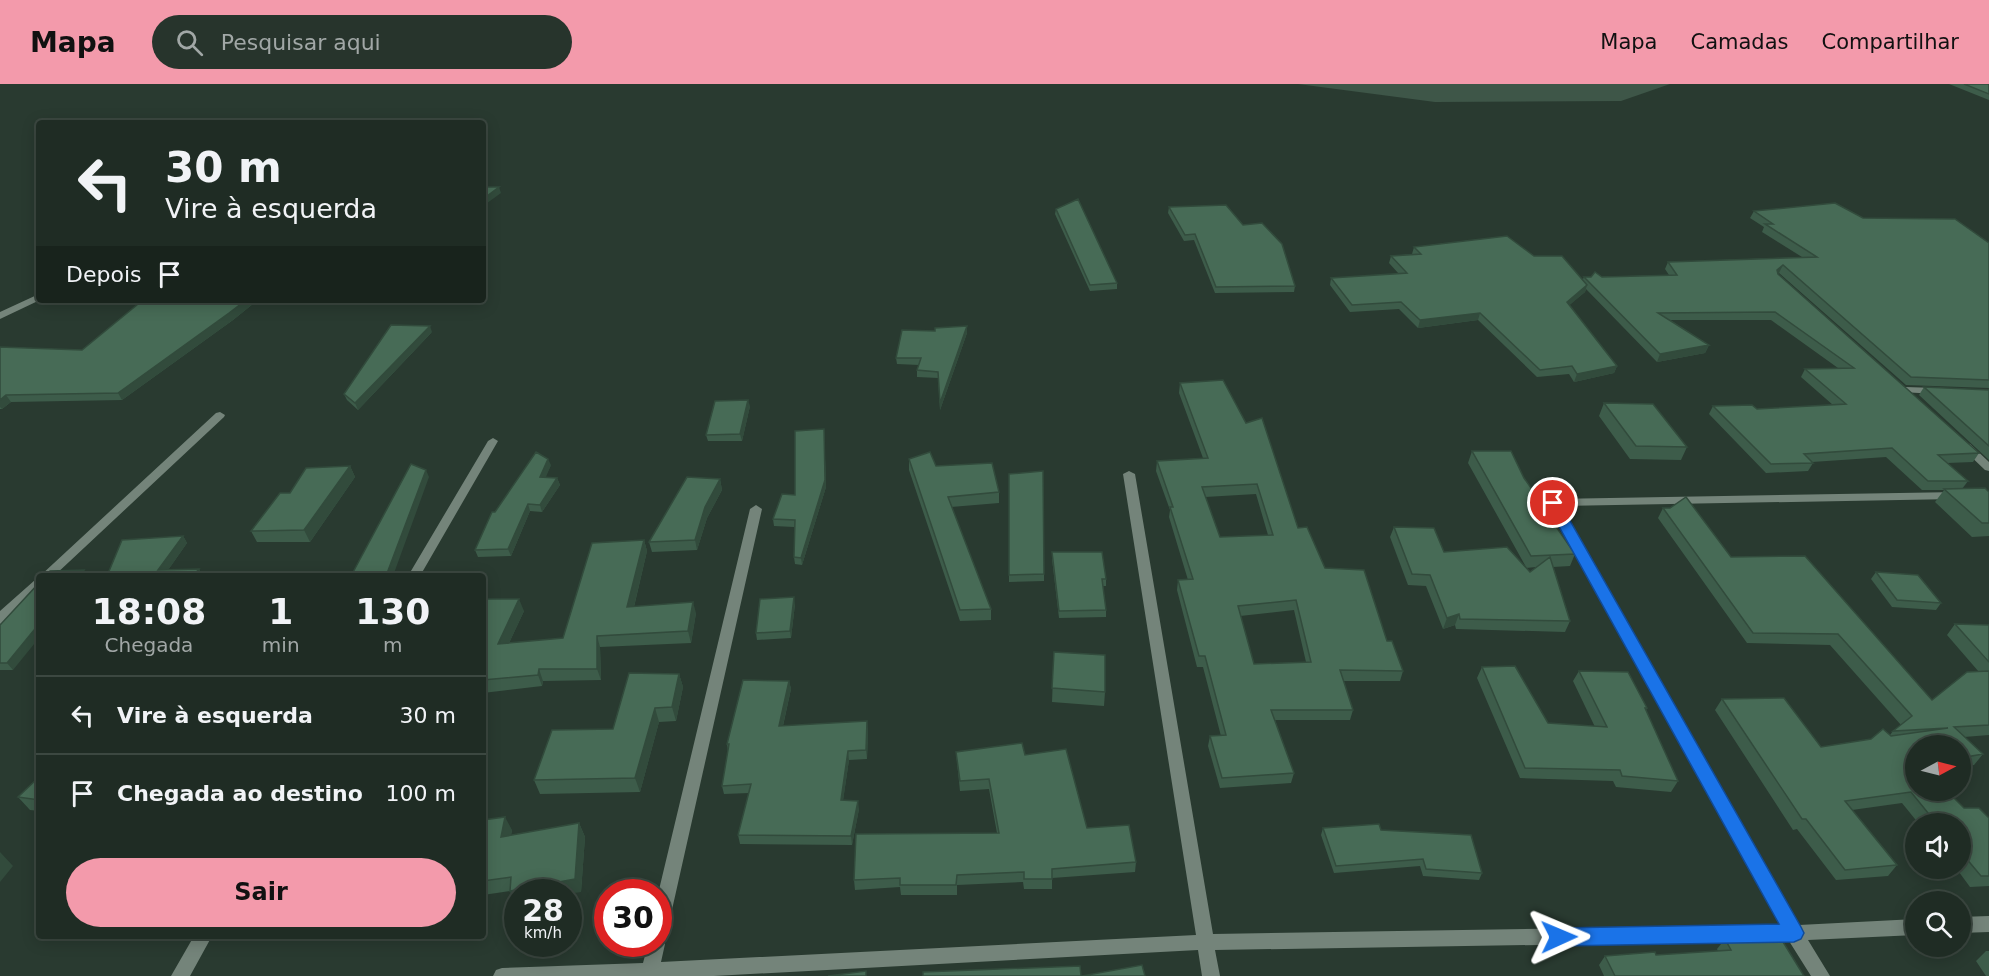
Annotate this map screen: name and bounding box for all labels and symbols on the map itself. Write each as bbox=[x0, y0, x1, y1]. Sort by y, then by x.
pin bbox=[1527, 477, 1578, 528]
north arrow bbox=[1905, 735, 1971, 801]
speed limit sign: 30 bbox=[594, 879, 672, 957]
position arrow bbox=[1527, 905, 1591, 969]

